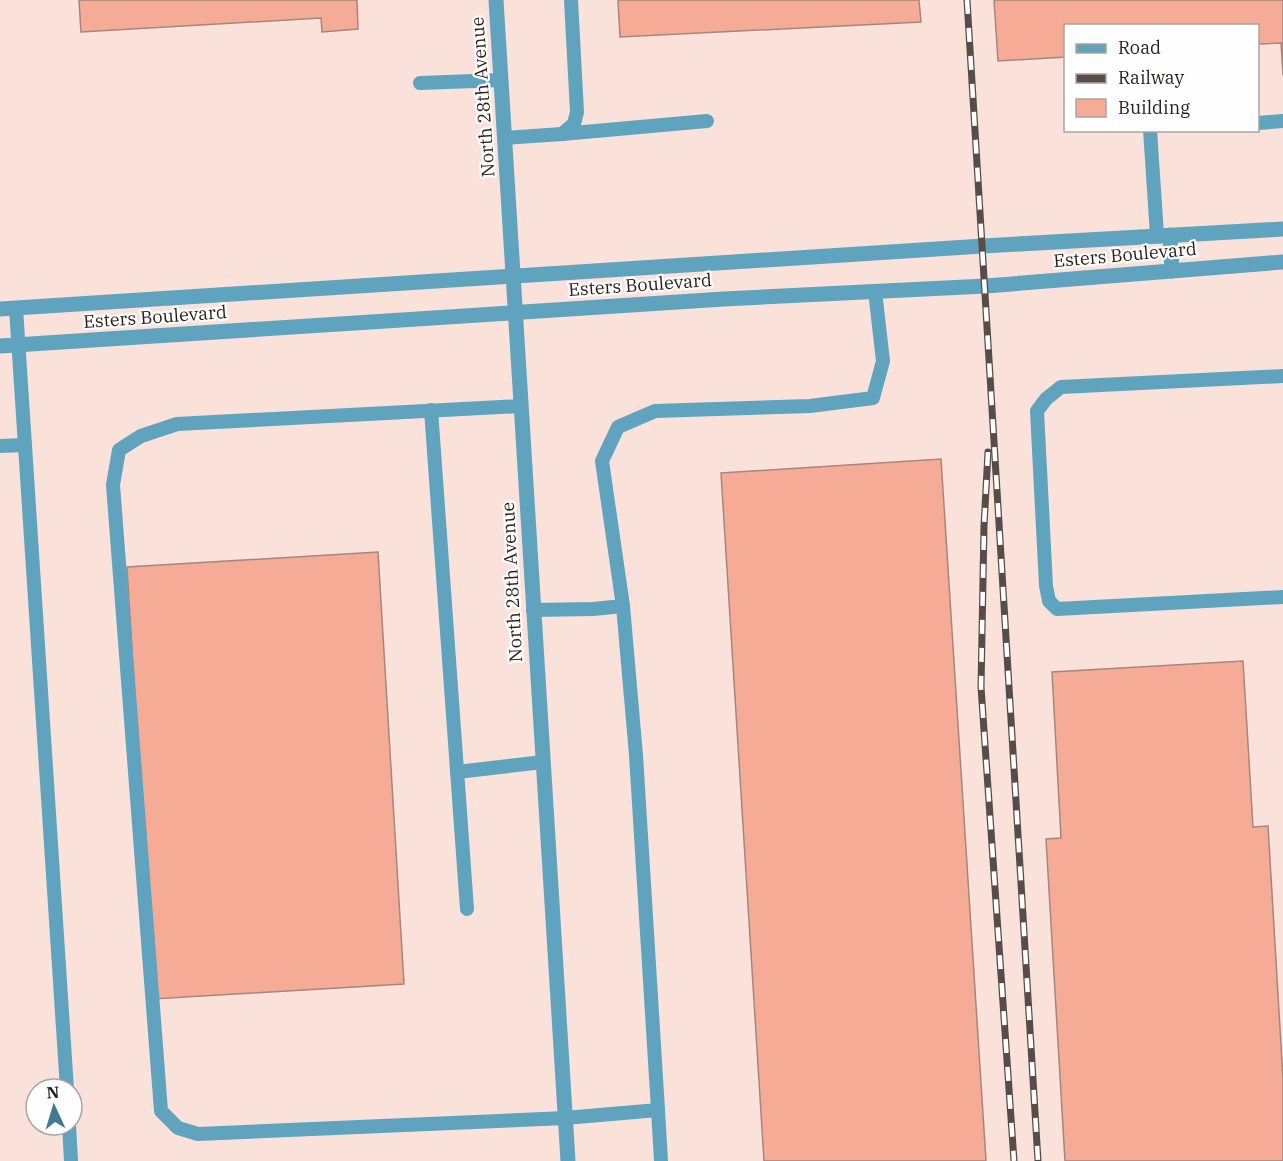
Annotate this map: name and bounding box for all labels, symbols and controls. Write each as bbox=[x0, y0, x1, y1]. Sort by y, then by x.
street label: North 28th Avenue bbox=[465, 16, 500, 178]
legend bbox=[1064, 24, 1259, 132]
text: Road bbox=[1118, 36, 1161, 59]
text: Railway bbox=[1118, 66, 1184, 89]
text: Building bbox=[1118, 96, 1190, 119]
street label: Esters Boulevard bbox=[1052, 237, 1198, 272]
street label: Esters Boulevard bbox=[568, 268, 712, 301]
street label: Esters Boulevard bbox=[83, 300, 227, 333]
street label: North 28th Avenue bbox=[496, 501, 527, 663]
north arrow bbox=[24, 1077, 84, 1137]
text: N bbox=[46, 1082, 60, 1102]

